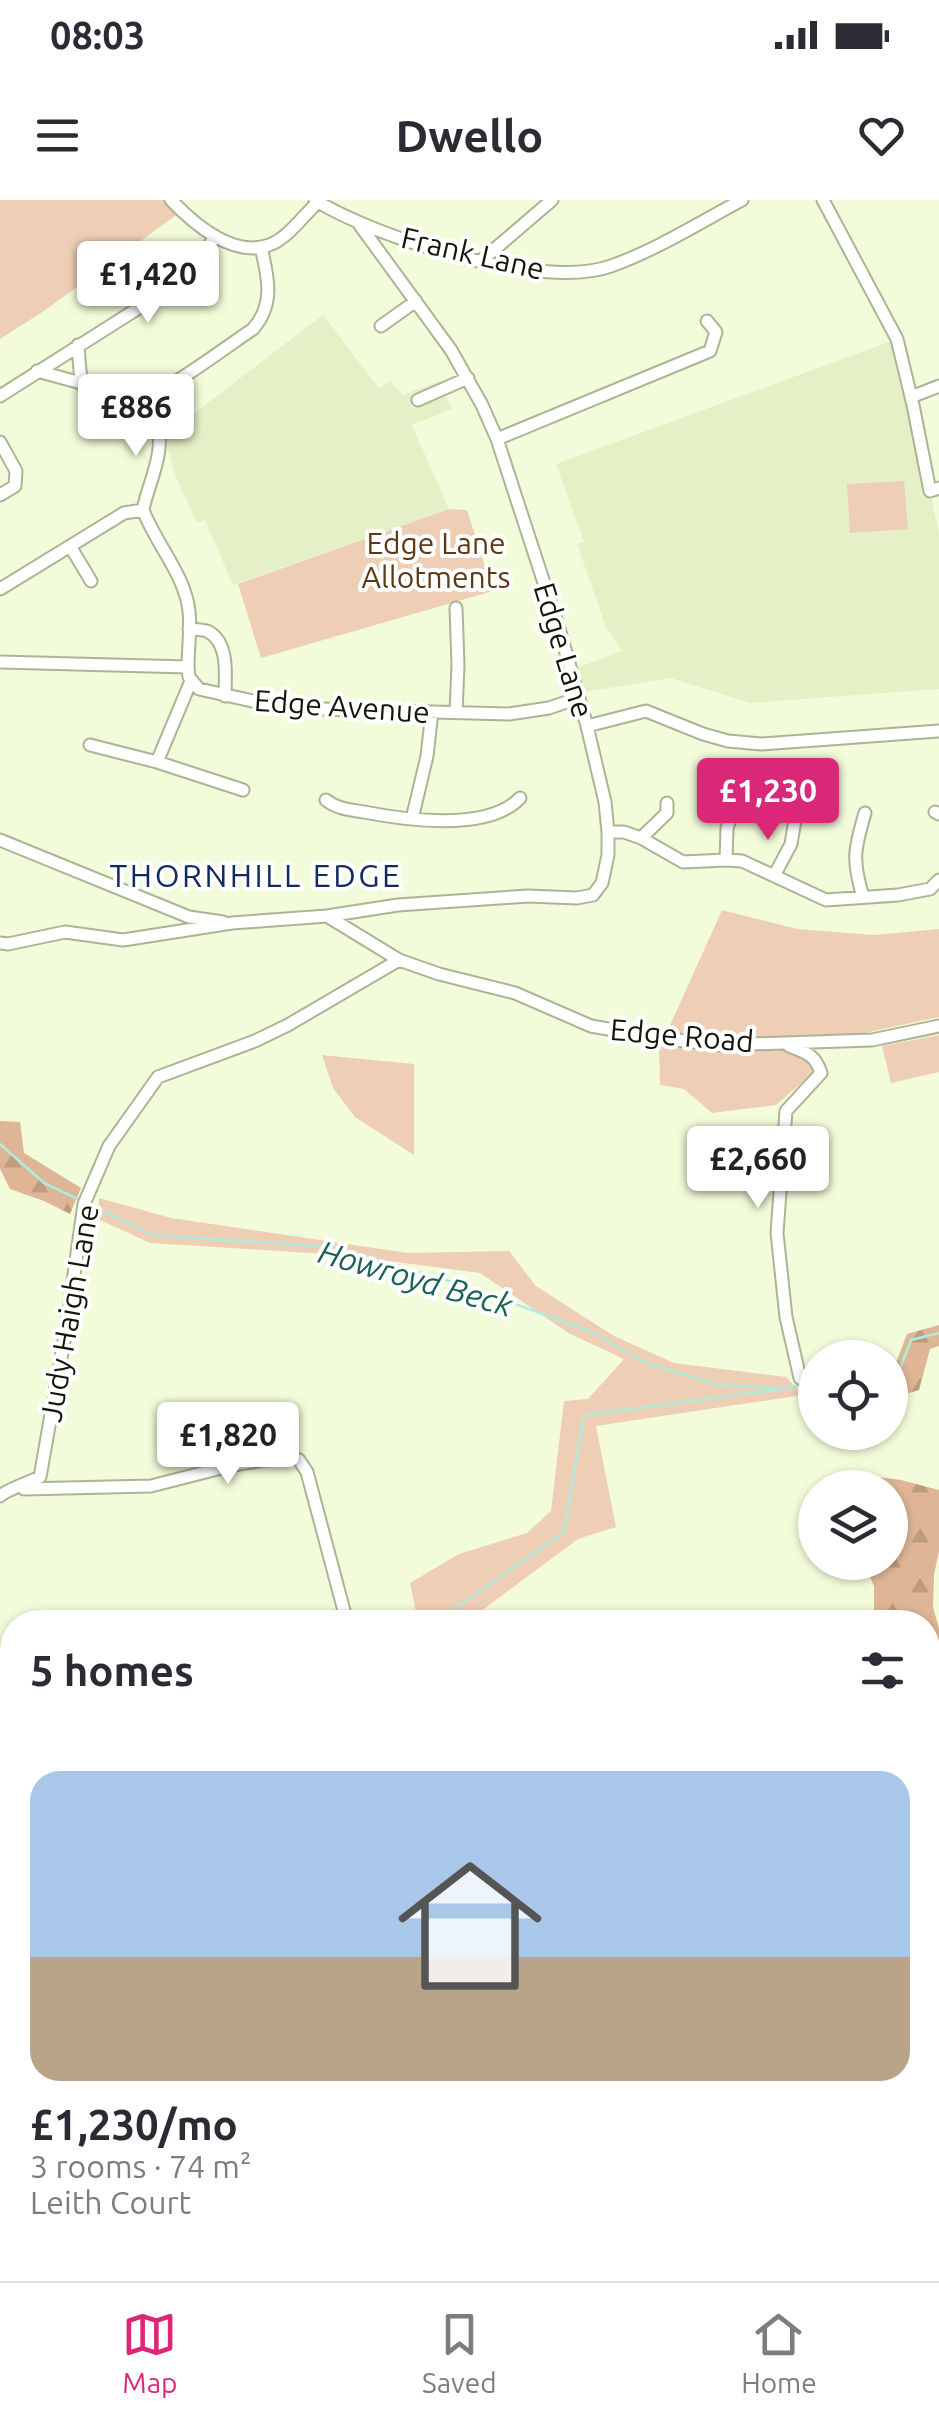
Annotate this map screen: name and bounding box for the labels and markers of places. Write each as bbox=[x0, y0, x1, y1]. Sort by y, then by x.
pin: £1,420 bbox=[67, 241, 229, 326]
pin: £886 bbox=[77, 374, 195, 459]
pin: £1,230 bbox=[687, 758, 849, 843]
pin: £2,660 bbox=[677, 1126, 839, 1211]
pin: £1,820 bbox=[147, 1402, 309, 1487]

